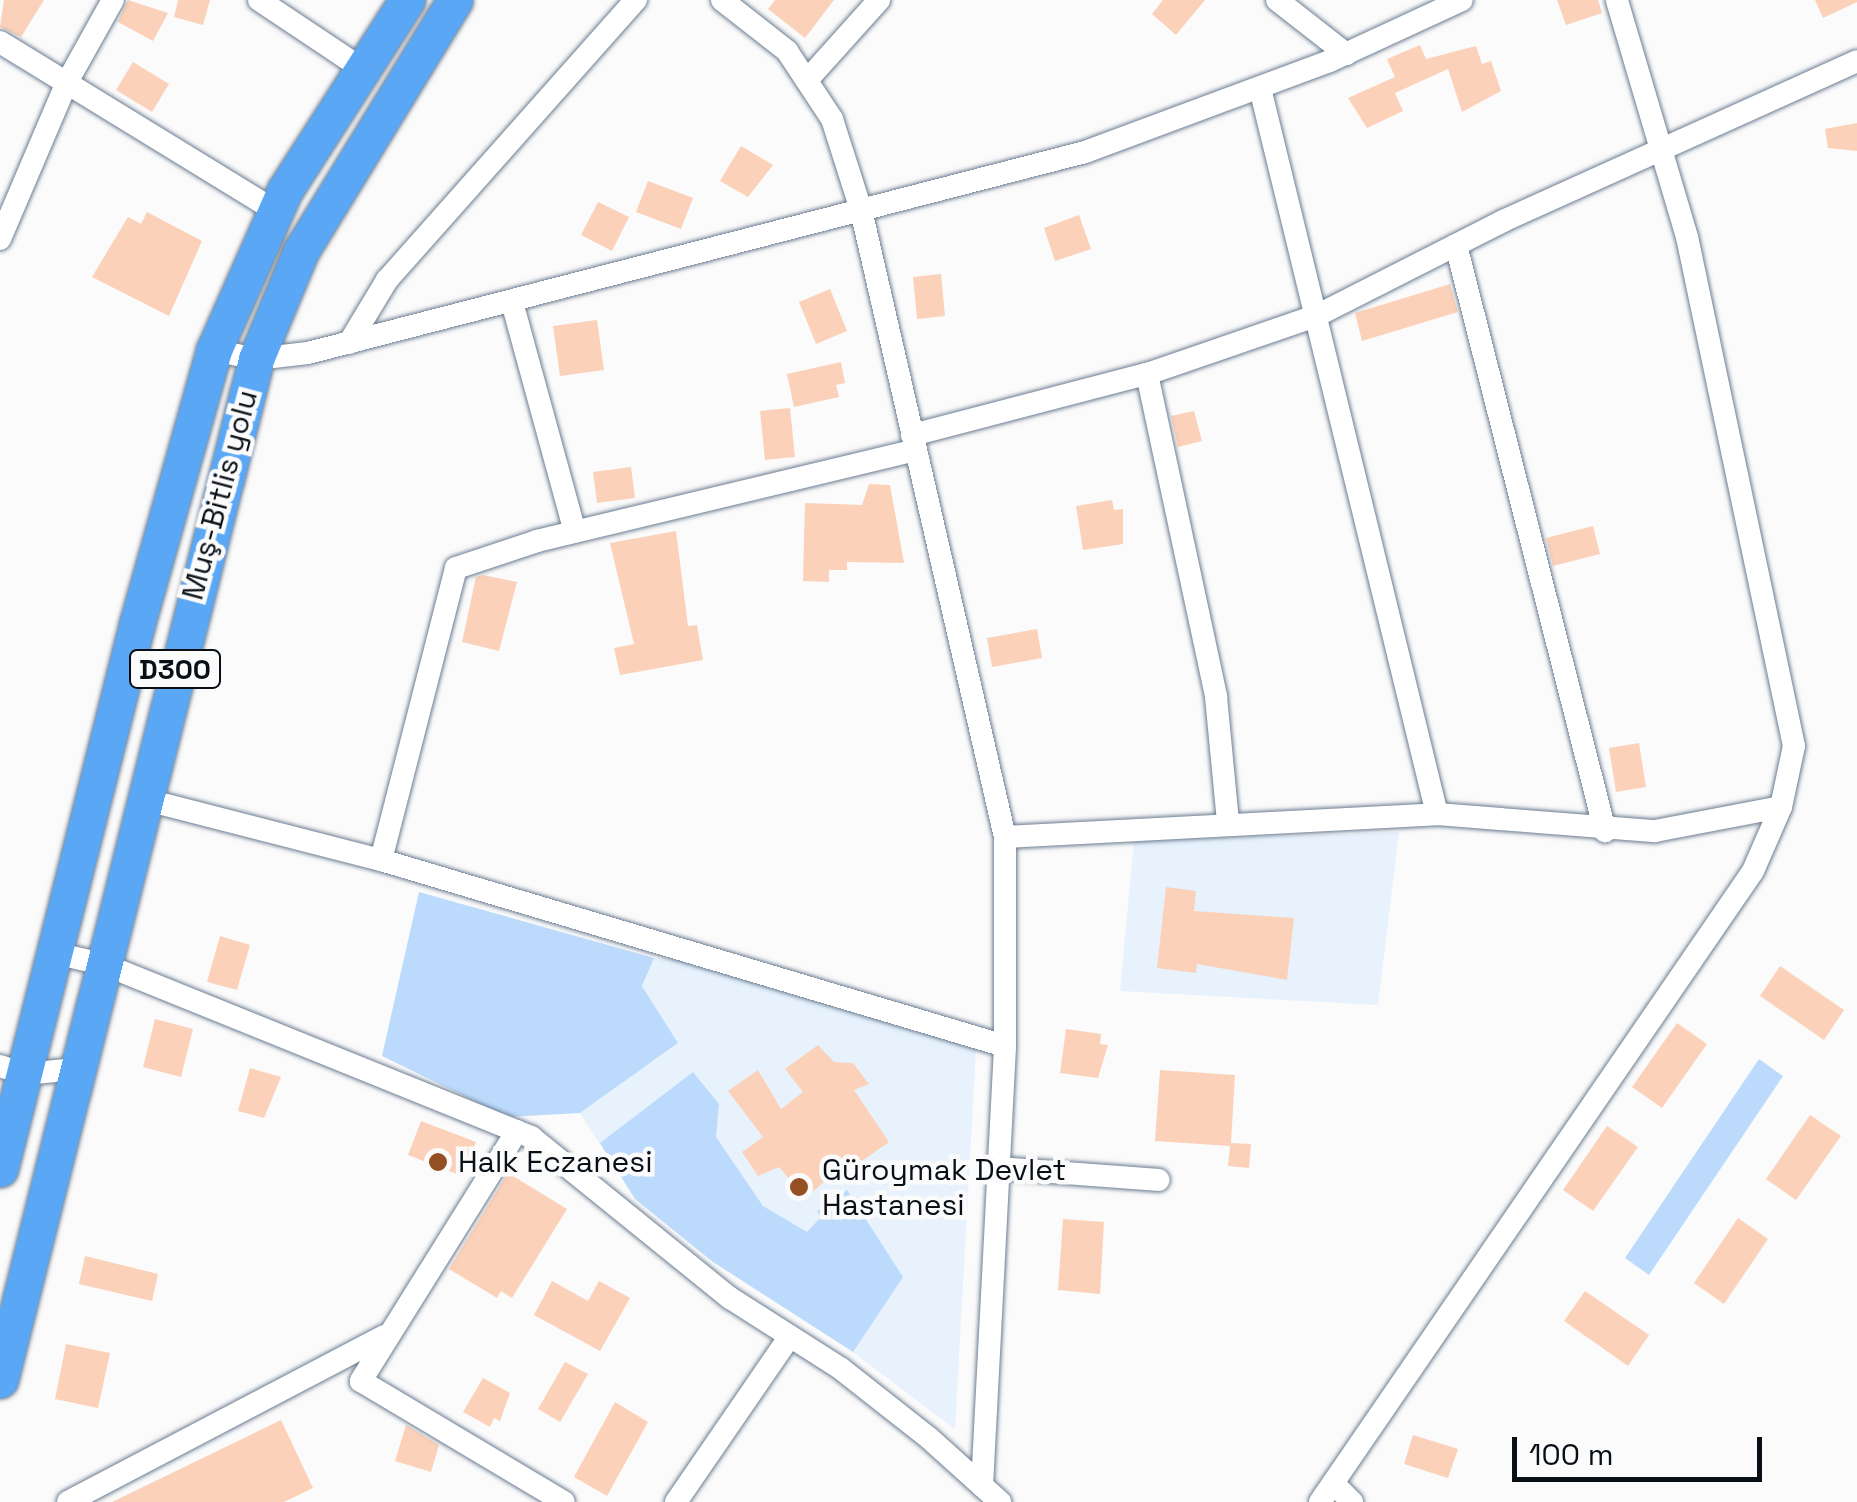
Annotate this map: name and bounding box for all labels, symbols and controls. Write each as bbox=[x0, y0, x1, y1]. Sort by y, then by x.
street label: Muş-Bitlis yolu bbox=[175, 386, 265, 604]
road number: D300 bbox=[128, 646, 222, 692]
place label: Halk Eczanesi bbox=[458, 1144, 653, 1180]
marker: Halk Eczanesi bbox=[427, 1151, 449, 1173]
place label: Güroymak Devlet Hastanesi bbox=[822, 1152, 1066, 1222]
marker: Güroymak Devlet Hastanesi bbox=[786, 1174, 812, 1200]
scale bar bbox=[1517, 1417, 1767, 1479]
text: 100 m bbox=[1529, 1435, 1614, 1474]

